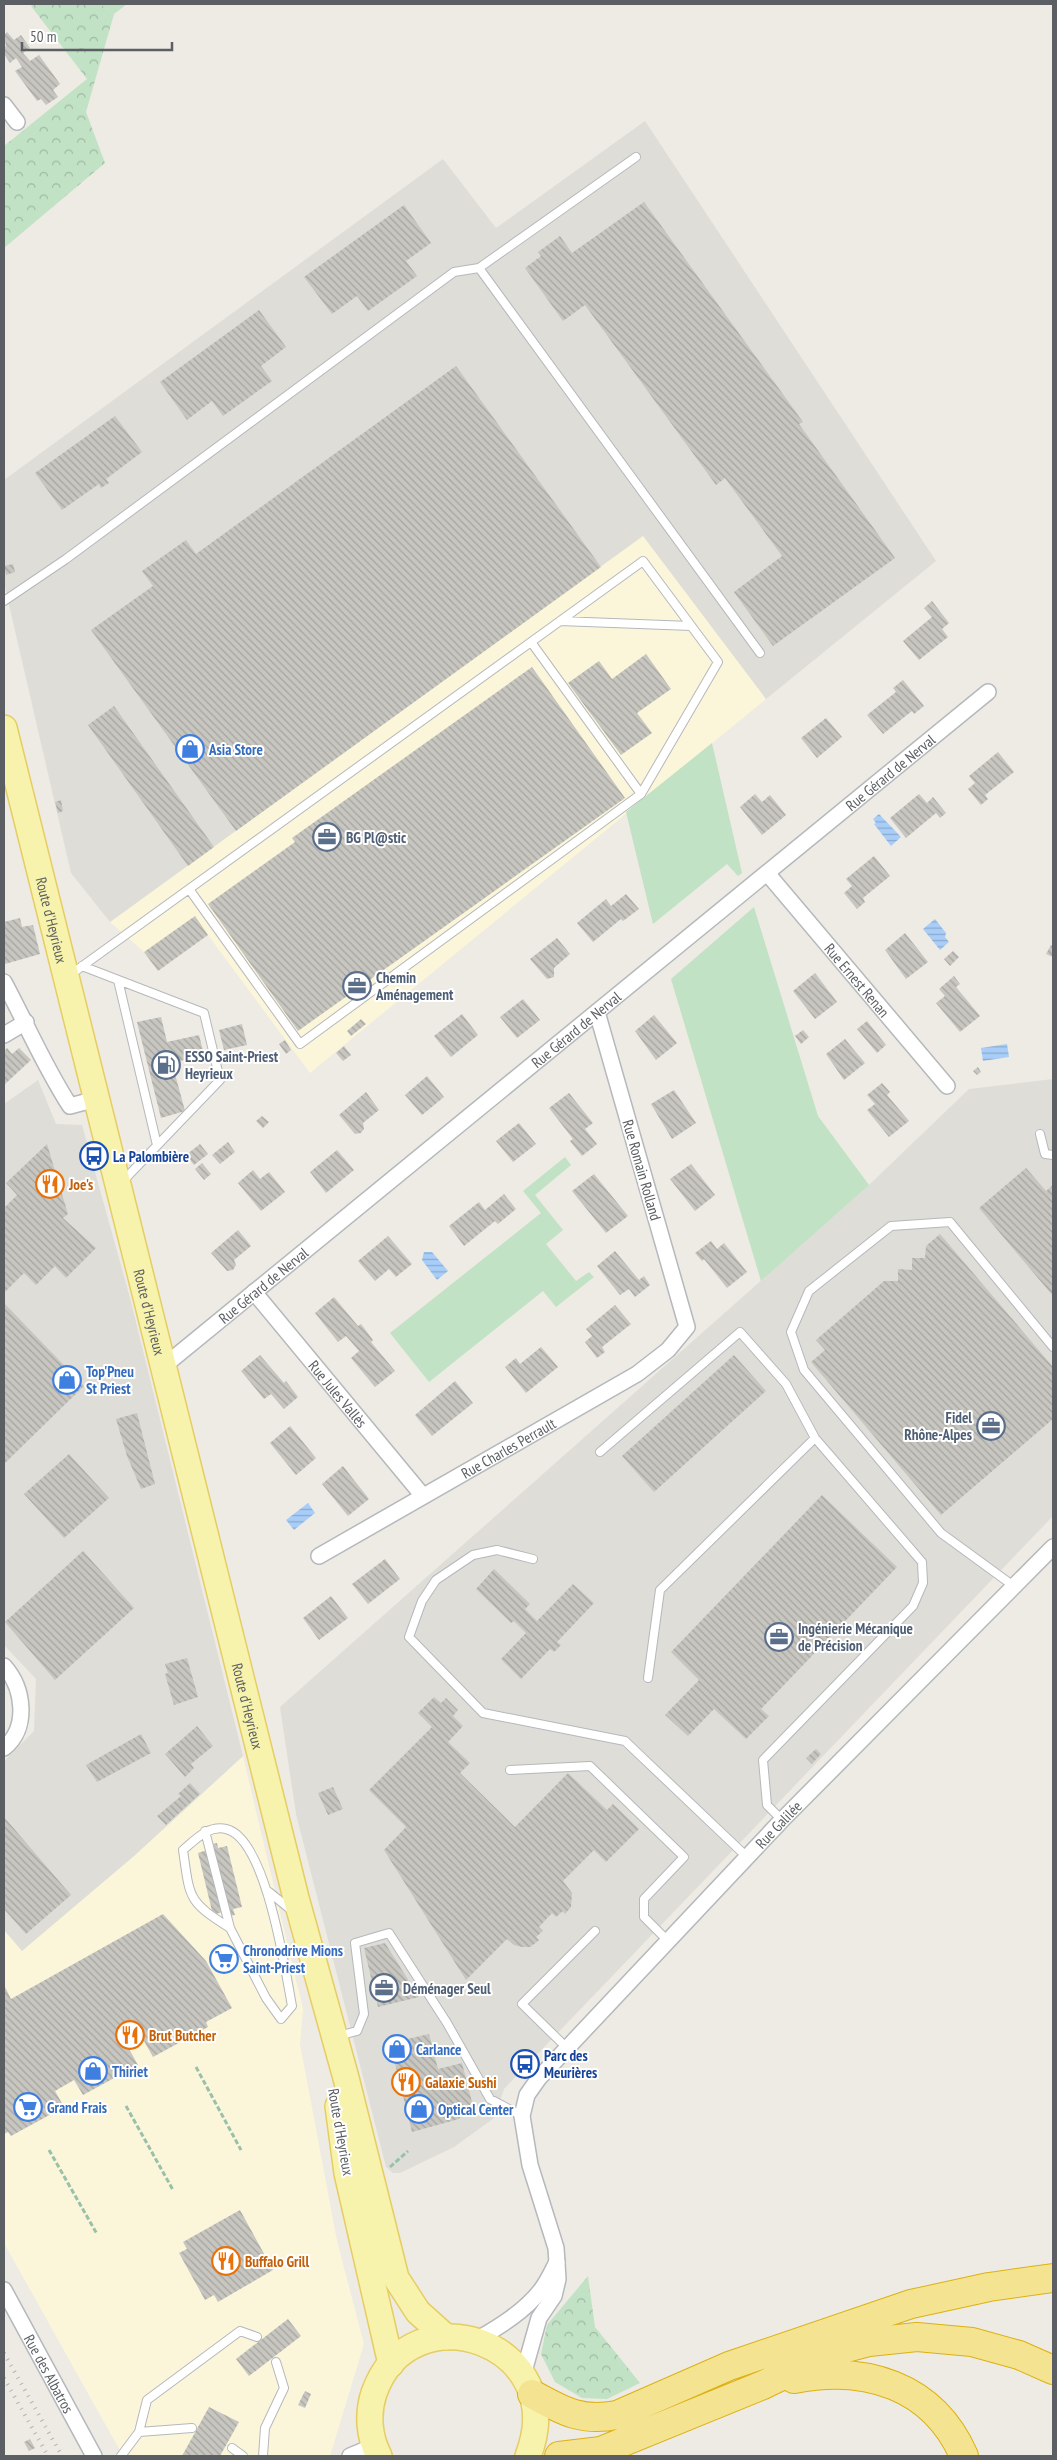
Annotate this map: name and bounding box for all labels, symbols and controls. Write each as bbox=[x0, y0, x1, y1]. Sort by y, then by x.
scale bar bbox=[22, 20, 172, 52]
text: 50 m bbox=[30, 27, 56, 46]
street label: Rue Gérard de Nerval bbox=[841, 730, 939, 814]
shop icon: Asia Store bbox=[175, 734, 205, 764]
place label: Asia Store bbox=[208, 740, 263, 759]
office icon: BG Pl@stic bbox=[312, 822, 342, 852]
place label: BG Pl@stic bbox=[346, 828, 407, 847]
street label: Route d'Heyrieux bbox=[32, 875, 72, 965]
street label: Rue Ernest Renan bbox=[821, 939, 894, 1021]
place label: Chemin Aménagement bbox=[375, 968, 454, 1004]
office icon: Chemin Aménagement bbox=[342, 971, 372, 1001]
street label: Rue Gérard de Nerval bbox=[527, 987, 625, 1071]
place label: ESSO Saint-Priest Heyrieux bbox=[185, 1047, 279, 1083]
fuel station icon: ESSO Saint-Priest Heyrieux bbox=[151, 1050, 181, 1080]
street label: Rue Romain Rolland bbox=[619, 1117, 665, 1223]
bus stop icon: La Palombière bbox=[79, 1141, 109, 1171]
place label: La Palombière bbox=[113, 1147, 189, 1166]
restaurant icon: Joe's bbox=[35, 1169, 65, 1199]
place label: Joe's bbox=[68, 1175, 93, 1194]
street label: Rue Gérard de Nerval bbox=[214, 1242, 312, 1327]
street label: Route d'Heyrieux bbox=[130, 1267, 170, 1357]
street label: Rue Jules Vallès bbox=[305, 1356, 372, 1431]
place label: Top'Pneu St Priest bbox=[86, 1362, 134, 1398]
shop icon: Top'Pneu St Priest bbox=[52, 1365, 82, 1395]
place label: Fidel Rhône-Alpes bbox=[904, 1408, 972, 1444]
office icon: Fidel Rhône-Alpes bbox=[976, 1411, 1006, 1441]
street label: Rue Charles Perrault bbox=[458, 1413, 559, 1482]
place label: Ingénierie Mécanique de Précision bbox=[798, 1619, 913, 1655]
office icon: Ingénierie Mécanique de Précision bbox=[764, 1622, 794, 1652]
street label: Route d'Heyrieux bbox=[228, 1661, 268, 1751]
street label: Rue Galilée bbox=[751, 1796, 805, 1852]
place label: Chronodrive Mions Saint-Priest bbox=[243, 1941, 343, 1977]
supermarket icon: Chronodrive Mions Saint-Priest bbox=[209, 1944, 239, 1974]
office icon: Déménager Seul bbox=[369, 1973, 399, 2003]
place label: Déménager Seul bbox=[403, 1979, 491, 1998]
restaurant icon: Brut Butcher bbox=[115, 2020, 145, 2050]
place label: Brut Butcher bbox=[149, 2026, 217, 2045]
shop icon: Carlance bbox=[382, 2034, 412, 2064]
place label: Carlance bbox=[416, 2040, 461, 2059]
place label: Parc des Meurières bbox=[544, 2046, 597, 2082]
bus stop icon: Parc des Meurières bbox=[510, 2049, 540, 2079]
shop icon: Thiriet bbox=[78, 2056, 108, 2086]
place label: Thiriet bbox=[112, 2062, 148, 2081]
restaurant icon: Galaxie Sushi bbox=[391, 2067, 421, 2097]
place label: Galaxie Sushi bbox=[425, 2073, 497, 2092]
street label: Route d'Heyrieux bbox=[324, 2087, 358, 2177]
supermarket icon: Grand Frais bbox=[13, 2092, 43, 2122]
shop icon: Optical Center bbox=[404, 2094, 434, 2124]
place label: Grand Frais bbox=[47, 2098, 107, 2117]
place label: Optical Center bbox=[438, 2100, 514, 2119]
restaurant icon: Buffalo Grill bbox=[211, 2246, 241, 2276]
place label: Buffalo Grill bbox=[245, 2252, 309, 2271]
street label: Rue des Albatros bbox=[20, 2331, 78, 2416]

